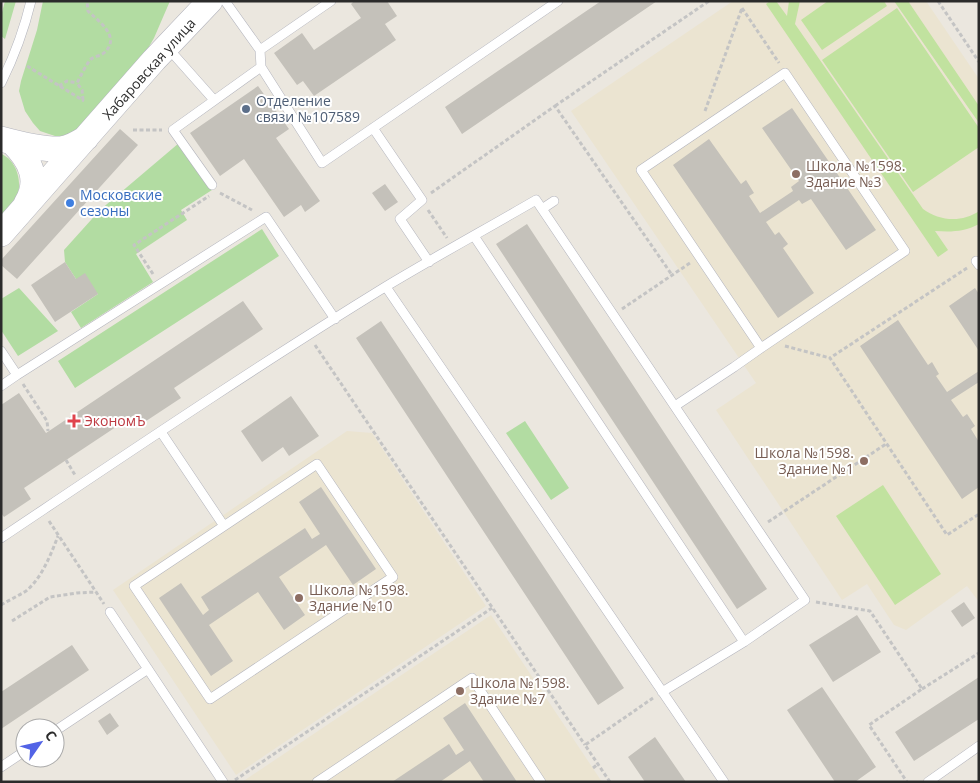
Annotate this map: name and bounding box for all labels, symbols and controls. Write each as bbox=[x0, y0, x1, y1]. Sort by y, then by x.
street label: Хабаровская улица bbox=[98, 14, 199, 124]
place label: Отделение связи №107589 bbox=[256, 91, 360, 126]
marker: Отделение связи №107589 bbox=[240, 103, 252, 115]
place label: Школа №1598. Здание №3 bbox=[806, 156, 905, 191]
marker: Школа №1598. Здание №3 bbox=[790, 168, 802, 180]
place label: Московские сезоны bbox=[80, 185, 162, 220]
marker: Московские сезоны bbox=[64, 197, 76, 209]
place label: ЭкономЪ bbox=[84, 411, 146, 430]
marker: ЭкономЪ bbox=[68, 415, 80, 427]
place label: Школа №1598. Здание №1 bbox=[755, 443, 854, 478]
marker: Школа №1598. Здание №1 bbox=[858, 455, 870, 467]
place label: Школа №1598. Здание №10 bbox=[309, 580, 408, 615]
marker: Школа №1598. Здание №10 bbox=[293, 592, 305, 604]
place label: Школа №1598. Здание №7 bbox=[470, 673, 569, 708]
marker: Школа №1598. Здание №7 bbox=[454, 685, 466, 697]
north arrow bbox=[15, 718, 65, 768]
text: С bbox=[41, 726, 62, 745]

